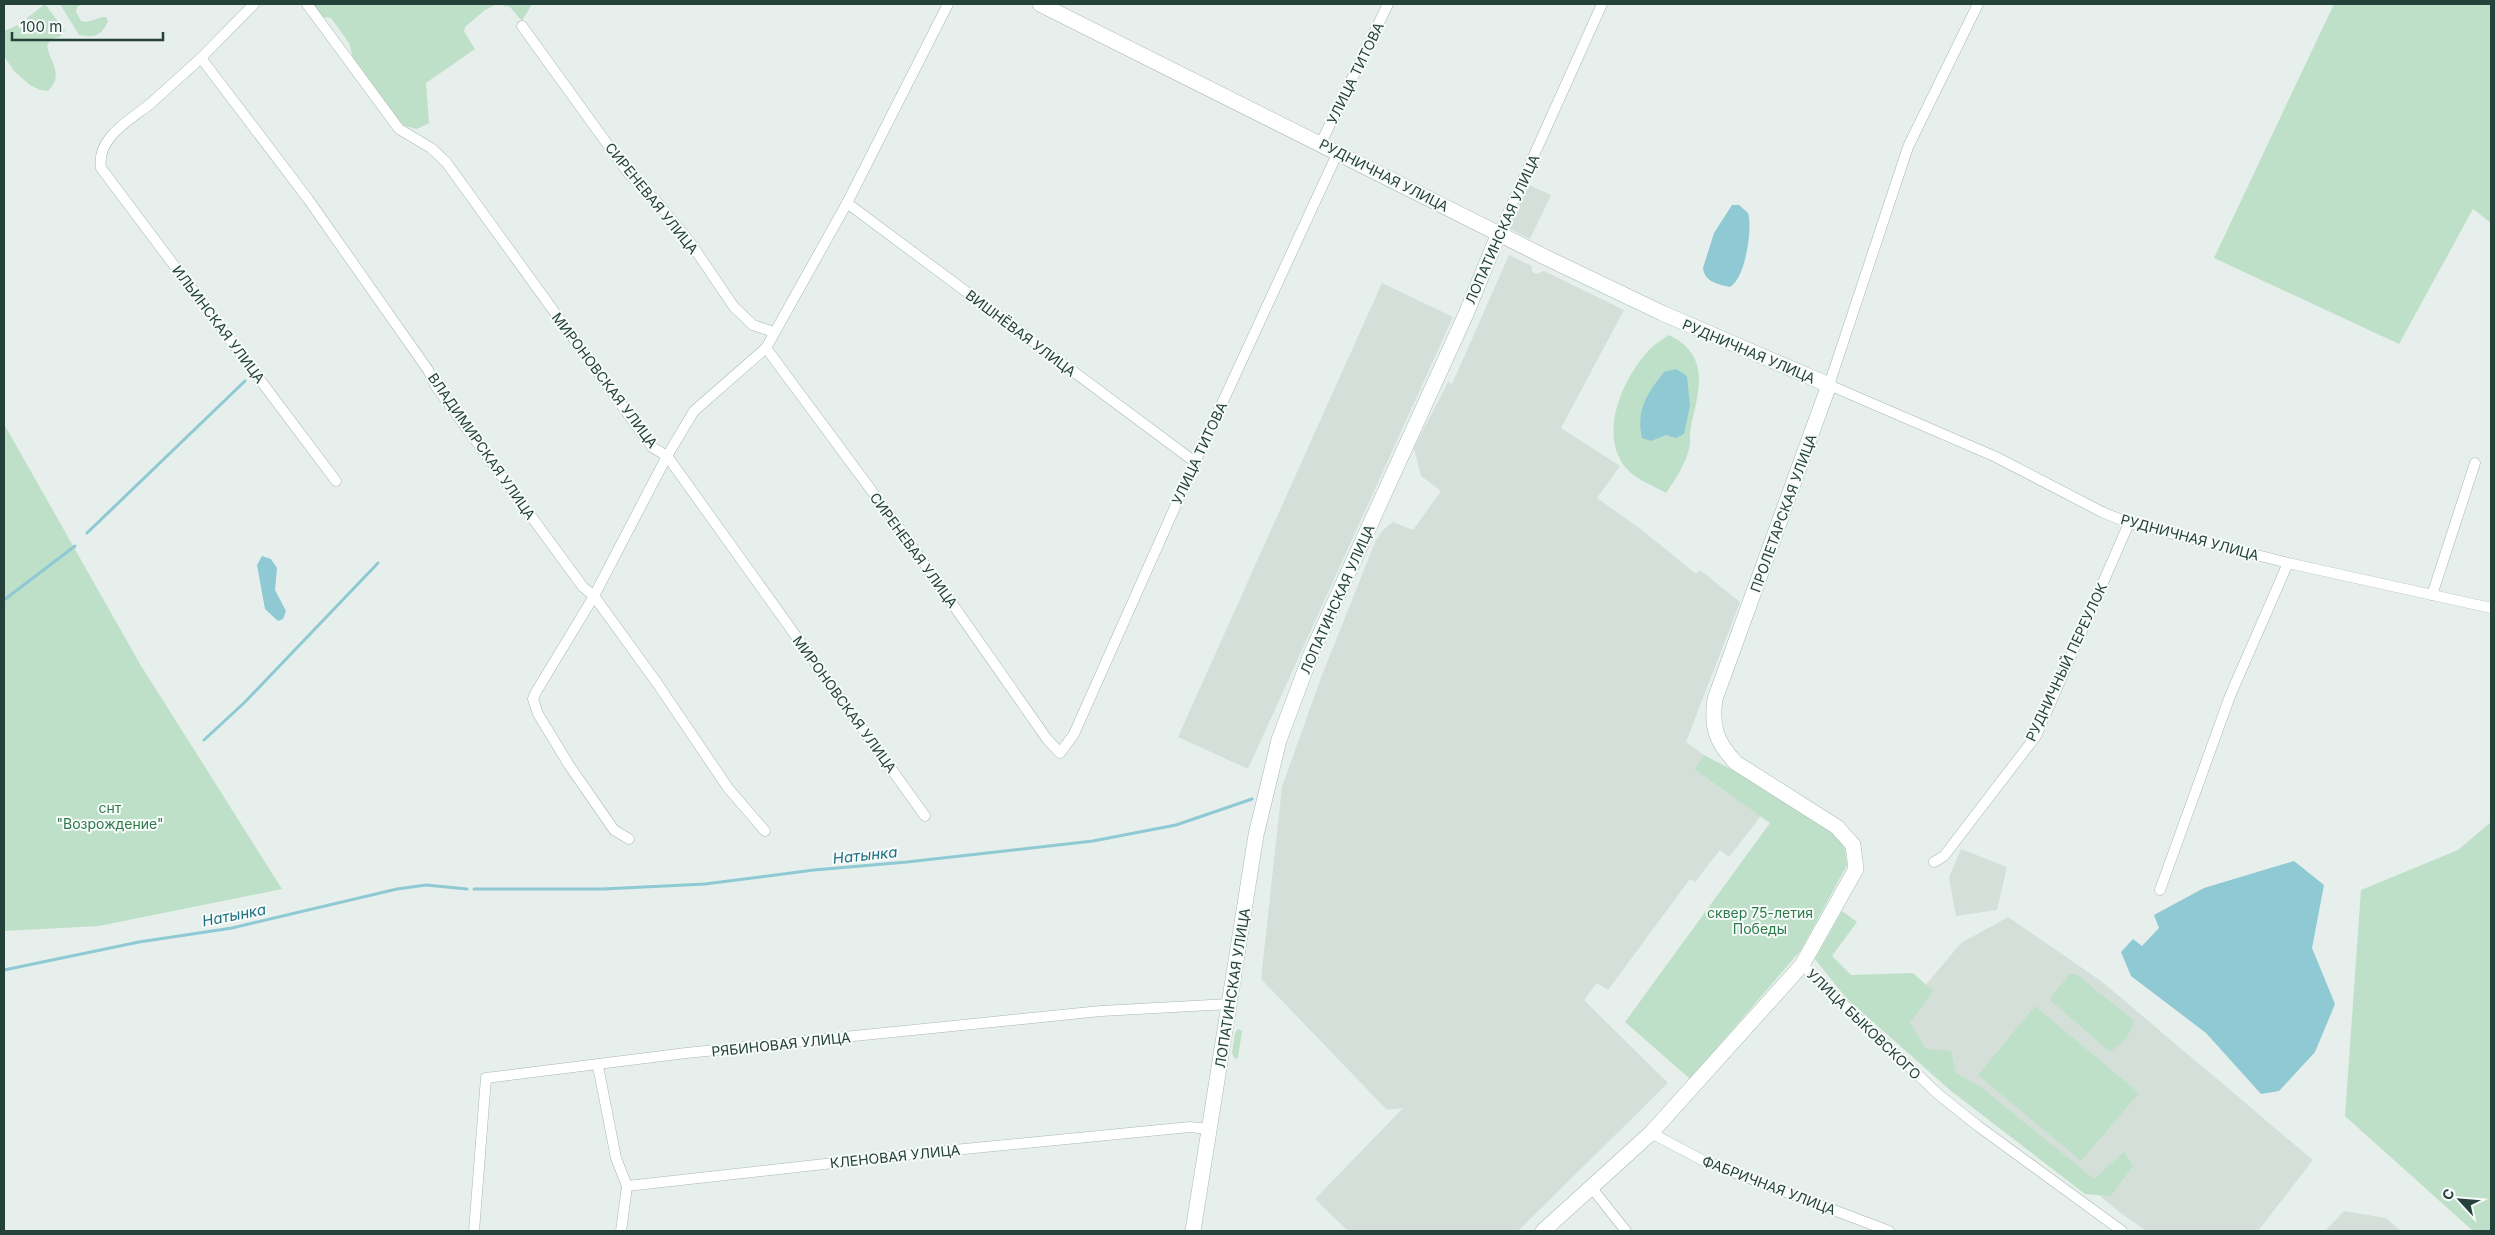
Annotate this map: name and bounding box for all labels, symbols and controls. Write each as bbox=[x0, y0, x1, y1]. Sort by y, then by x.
scale bar bbox=[12, 10, 164, 42]
text: 100 m bbox=[20, 17, 62, 36]
street label: УЛИЦА ТИТОВА bbox=[1323, 19, 1387, 127]
street label: РУДНИЧНАЯ УЛИЦА bbox=[1317, 135, 1452, 215]
street label: СИРЕНЕВАЯ УЛИЦА bbox=[602, 139, 702, 257]
street label: ЛОПАТИНСКАЯ УЛИЦА bbox=[1461, 151, 1543, 306]
street label: ИЛЬИНСКАЯ УЛИЦА bbox=[169, 262, 269, 386]
street label: ВИШНЁВАЯ УЛИЦА bbox=[963, 286, 1080, 380]
street label: МИРОНОВСКАЯ УЛИЦА bbox=[549, 309, 662, 451]
street label: РУДНИЧНАЯ УЛИЦА bbox=[1680, 315, 1818, 387]
street label: ВЛАДИМИРСКАЯ УЛИЦА bbox=[425, 369, 539, 523]
street label: УЛИЦА ТИТОВА bbox=[1168, 399, 1230, 507]
street label: ПРОЛЕТАРСКАЯ УЛИЦА bbox=[1746, 431, 1820, 594]
street label: СИРЕНЕВАЯ УЛИЦА bbox=[866, 489, 962, 611]
street label: РУДНИЧНАЯ УЛИЦА bbox=[2119, 510, 2261, 564]
street label: ЛОПАТИНСКАЯ УЛИЦА bbox=[1296, 521, 1378, 676]
street label: РУДНИЧНЫЙ ПЕРЕУЛОК bbox=[2021, 579, 2110, 744]
street label: МИРОНОВСКАЯ УЛИЦА bbox=[790, 632, 901, 776]
park label: снт "Возрождение" bbox=[57, 799, 163, 832]
water label: Натынка bbox=[832, 842, 898, 868]
water label: Натынка bbox=[200, 899, 268, 931]
park label: сквер 75-летия Победы bbox=[1707, 904, 1813, 937]
street label: ЛОПАТИНСКАЯ УЛИЦА bbox=[1211, 906, 1253, 1069]
street label: УЛИЦА БЫКОВСКОГО bbox=[1803, 965, 1925, 1083]
street label: РЯБИНОВАЯ УЛИЦА bbox=[710, 1028, 852, 1060]
street label: КЛЕНОВАЯ УЛИЦА bbox=[829, 1141, 961, 1171]
street label: ФАБРИЧНАЯ УЛИЦА bbox=[1700, 1152, 1838, 1218]
north arrow bbox=[2435, 1175, 2485, 1225]
text: С bbox=[2438, 1186, 2458, 1202]

